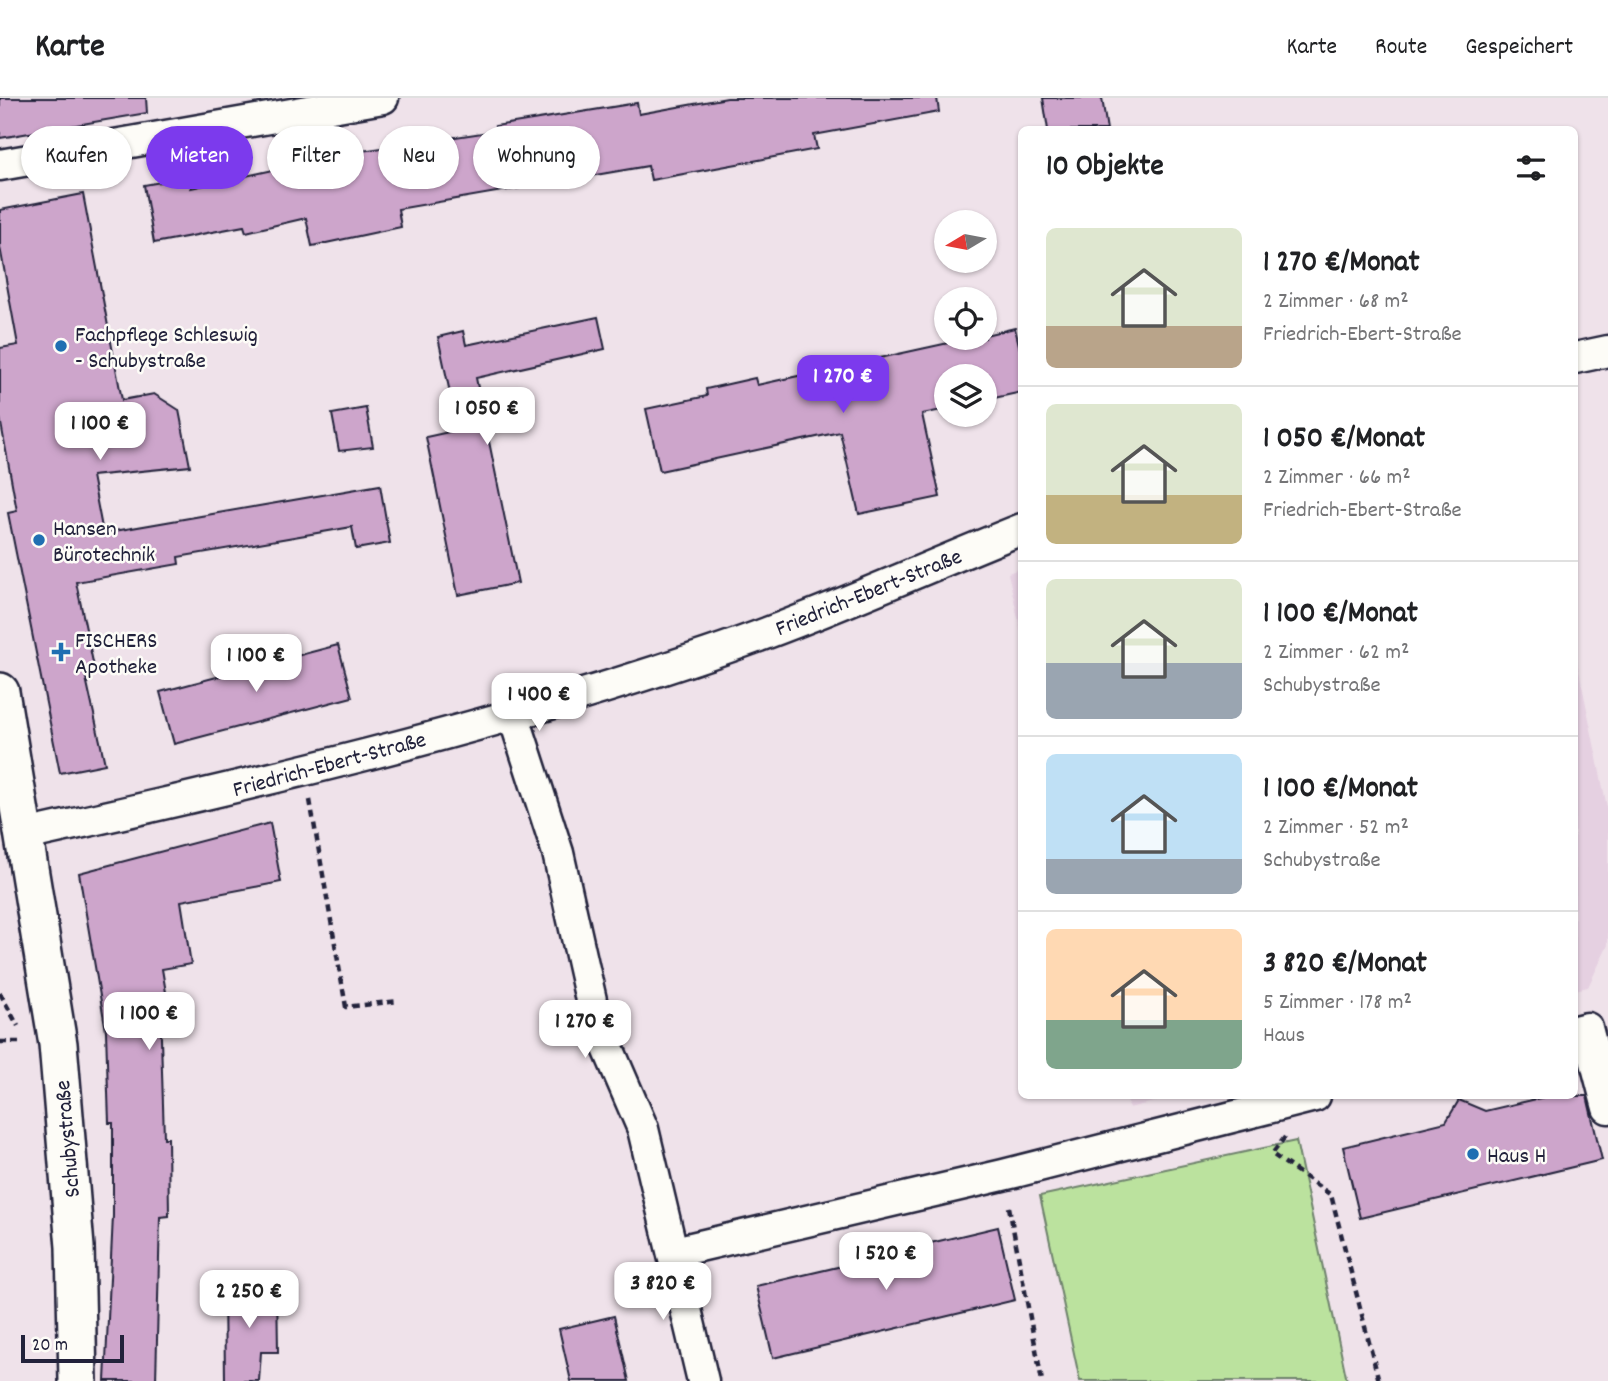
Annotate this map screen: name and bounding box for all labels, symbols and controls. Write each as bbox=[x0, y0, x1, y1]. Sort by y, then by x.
text: Karte bbox=[35, 25, 105, 72]
text: Karte bbox=[1286, 31, 1337, 65]
text: Route bbox=[1375, 31, 1427, 65]
text: Gespeichert bbox=[1465, 31, 1573, 65]
chip: Kaufen bbox=[21, 126, 132, 189]
chip: Mieten bbox=[146, 126, 253, 189]
chip: Filter bbox=[267, 126, 364, 189]
chip: Neu bbox=[378, 126, 459, 189]
chip: Wohnung bbox=[473, 126, 600, 189]
text: 10 Objekte bbox=[1046, 147, 1164, 190]
icon: filters bbox=[1512, 149, 1550, 187]
north arrow bbox=[934, 210, 998, 273]
map controls bbox=[934, 210, 997, 427]
text: 1 270 €/Monat bbox=[1263, 243, 1419, 286]
icon: home bbox=[1102, 256, 1186, 340]
text: 2 Zimmer · 68 m² bbox=[1263, 286, 1409, 319]
button: locate bbox=[934, 287, 997, 350]
text: Friedrich-Ebert-Straße bbox=[1263, 319, 1462, 352]
place label: Fachpflege Schleswig - Schubystraße bbox=[75, 320, 258, 379]
marker: Fachpflege Schleswig - Schubystraße bbox=[53, 338, 69, 354]
pin: 1 270 € bbox=[778, 356, 908, 415]
text: 1 270 € bbox=[813, 361, 873, 394]
button: layers bbox=[934, 364, 997, 427]
pin: 1 050 € bbox=[422, 388, 552, 447]
text: 1 050 € bbox=[455, 393, 519, 426]
pin: 1 100 € bbox=[35, 402, 165, 462]
text: 1 100 € bbox=[71, 408, 129, 441]
text: 1 050 €/Monat bbox=[1263, 419, 1425, 462]
icon: home bbox=[1102, 432, 1186, 516]
text: 2 Zimmer · 66 m² bbox=[1263, 462, 1411, 495]
text: Friedrich-Ebert-Straße bbox=[1263, 495, 1462, 528]
place label: Hansen Bürotechnik bbox=[53, 514, 155, 573]
marker: Hansen Bürotechnik bbox=[31, 532, 47, 548]
street label: Friedrich-Ebert-Straße bbox=[771, 542, 968, 647]
text: 1 100 €/Monat bbox=[1263, 594, 1418, 637]
icon: home bbox=[1102, 607, 1186, 691]
place label: FISCHERS Apotheke bbox=[75, 626, 157, 685]
pin: 1 100 € bbox=[191, 634, 321, 694]
text: 2 Zimmer · 62 m² bbox=[1263, 637, 1410, 670]
text: 1 100 € bbox=[227, 640, 285, 673]
marker: FISCHERS Apotheke bbox=[53, 644, 69, 660]
text: Schubystraße bbox=[1263, 670, 1381, 703]
pin: 1 400 € bbox=[474, 674, 604, 733]
text: 1 400 € bbox=[507, 679, 571, 712]
street label: Friedrich-Ebert-Straße bbox=[230, 725, 430, 808]
text: 1 100 €/Monat bbox=[1263, 769, 1418, 812]
icon: home bbox=[1102, 782, 1186, 866]
text: 2 Zimmer · 52 m² bbox=[1263, 812, 1409, 845]
text: Schubystraße bbox=[1263, 845, 1381, 878]
text: 3 820 €/Monat bbox=[1263, 944, 1427, 987]
icon: home bbox=[1102, 957, 1186, 1041]
text: 5 Zimmer · 178 m² bbox=[1263, 987, 1412, 1020]
pin: 1 100 € bbox=[84, 992, 214, 1052]
text: 1 100 € bbox=[120, 998, 178, 1031]
pin: 1 270 € bbox=[520, 1000, 650, 1060]
text: 1 270 € bbox=[555, 1006, 615, 1039]
text: Haus bbox=[1263, 1020, 1305, 1053]
street label: Schubystraße bbox=[48, 1079, 91, 1199]
place label: Haus H bbox=[1487, 1141, 1546, 1174]
marker: Haus H bbox=[1465, 1146, 1481, 1162]
pin: 1 520 € bbox=[821, 1232, 951, 1292]
text: 1 520 € bbox=[855, 1238, 917, 1271]
pin: 3 820 € bbox=[598, 1262, 728, 1322]
text: 3 820 € bbox=[630, 1268, 696, 1301]
pin: 2 250 € bbox=[184, 1270, 314, 1330]
text: 2 250 € bbox=[216, 1276, 282, 1309]
scale bar bbox=[21, 1332, 124, 1364]
text: 20 m bbox=[32, 1333, 68, 1360]

